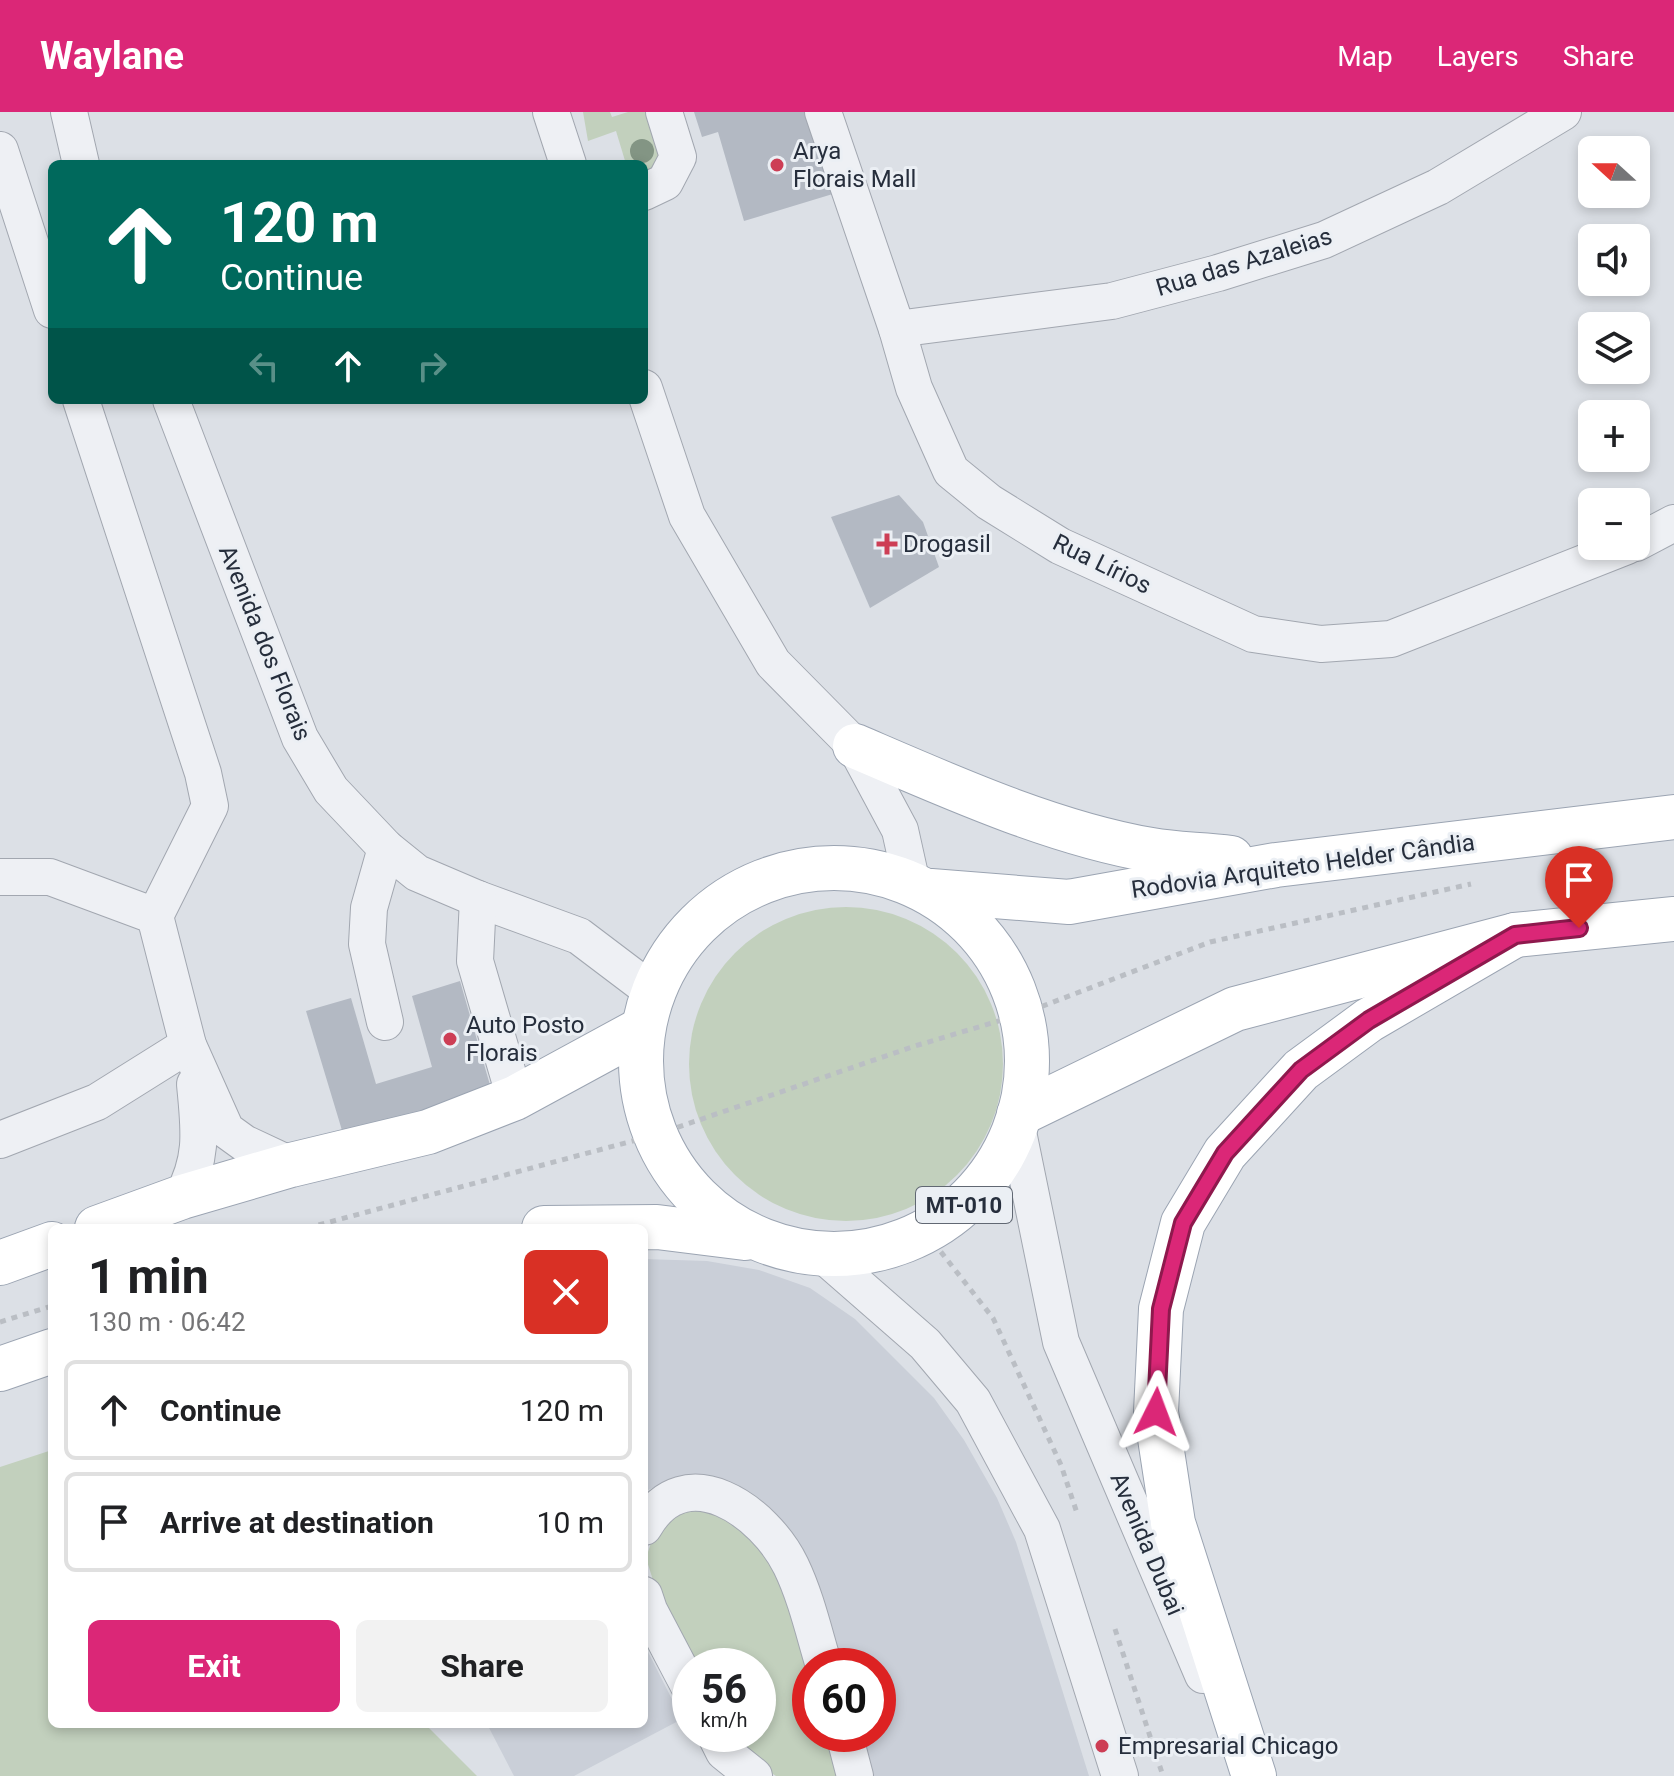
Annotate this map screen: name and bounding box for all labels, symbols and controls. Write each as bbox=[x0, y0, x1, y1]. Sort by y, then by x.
text: Waylane bbox=[40, 34, 184, 78]
text: Map bbox=[1337, 40, 1393, 73]
text: Layers bbox=[1437, 40, 1519, 73]
text: Share bbox=[1563, 40, 1634, 73]
north arrow bbox=[1578, 136, 1650, 208]
map controls bbox=[1578, 136, 1650, 560]
place label: Arya Florais Mall bbox=[793, 137, 916, 193]
marker: Arya Florais Mall bbox=[768, 156, 786, 174]
text: 120 m bbox=[220, 190, 379, 256]
icon: ahead bbox=[88, 192, 192, 296]
street label: Rua das Azaleias bbox=[1153, 222, 1335, 302]
button: sound bbox=[1578, 224, 1650, 296]
text: Continue bbox=[220, 257, 363, 299]
button: layers bbox=[1578, 312, 1650, 384]
icon: left bbox=[242, 344, 286, 388]
icon: ahead bbox=[326, 344, 370, 388]
icon: right bbox=[410, 344, 454, 388]
button: + bbox=[1578, 400, 1650, 472]
button: − bbox=[1578, 488, 1650, 560]
street label: Rua Lírios bbox=[1048, 528, 1156, 600]
place label: Drogasil bbox=[903, 530, 991, 558]
marker: Drogasil bbox=[878, 535, 896, 553]
street label: Avenida dos Florais bbox=[213, 541, 317, 745]
street label: Rodovia Arquiteto Helder Cândia bbox=[1129, 828, 1477, 904]
pin bbox=[1545, 846, 1613, 928]
icon: arrive bbox=[1557, 858, 1601, 902]
place label: Auto Posto Florais bbox=[466, 1011, 584, 1067]
marker: Auto Posto Florais bbox=[441, 1030, 459, 1048]
road number: MT-010 bbox=[916, 1187, 1012, 1223]
text: 1 min bbox=[88, 1248, 209, 1305]
button: close bbox=[524, 1250, 608, 1334]
text: 130 m · 06:42 bbox=[88, 1307, 246, 1337]
position arrow bbox=[1114, 1370, 1198, 1454]
icon: ahead bbox=[92, 1388, 136, 1432]
text: Continue bbox=[160, 1393, 281, 1428]
text: 120 m bbox=[520, 1393, 604, 1428]
street label: Avenida Dubai bbox=[1104, 1468, 1190, 1620]
icon: arrive bbox=[92, 1500, 136, 1544]
text: Arrive at destination bbox=[160, 1505, 434, 1540]
text: 10 m bbox=[537, 1505, 604, 1540]
button: Exit bbox=[88, 1620, 340, 1712]
button: Share bbox=[356, 1620, 608, 1712]
speed limit sign: 60 bbox=[792, 1648, 896, 1752]
text: 56 bbox=[701, 1666, 747, 1713]
text: km/h bbox=[701, 1708, 747, 1732]
place label: Empresarial Chicago bbox=[1118, 1732, 1339, 1760]
marker: Empresarial Chicago bbox=[1093, 1737, 1111, 1755]

